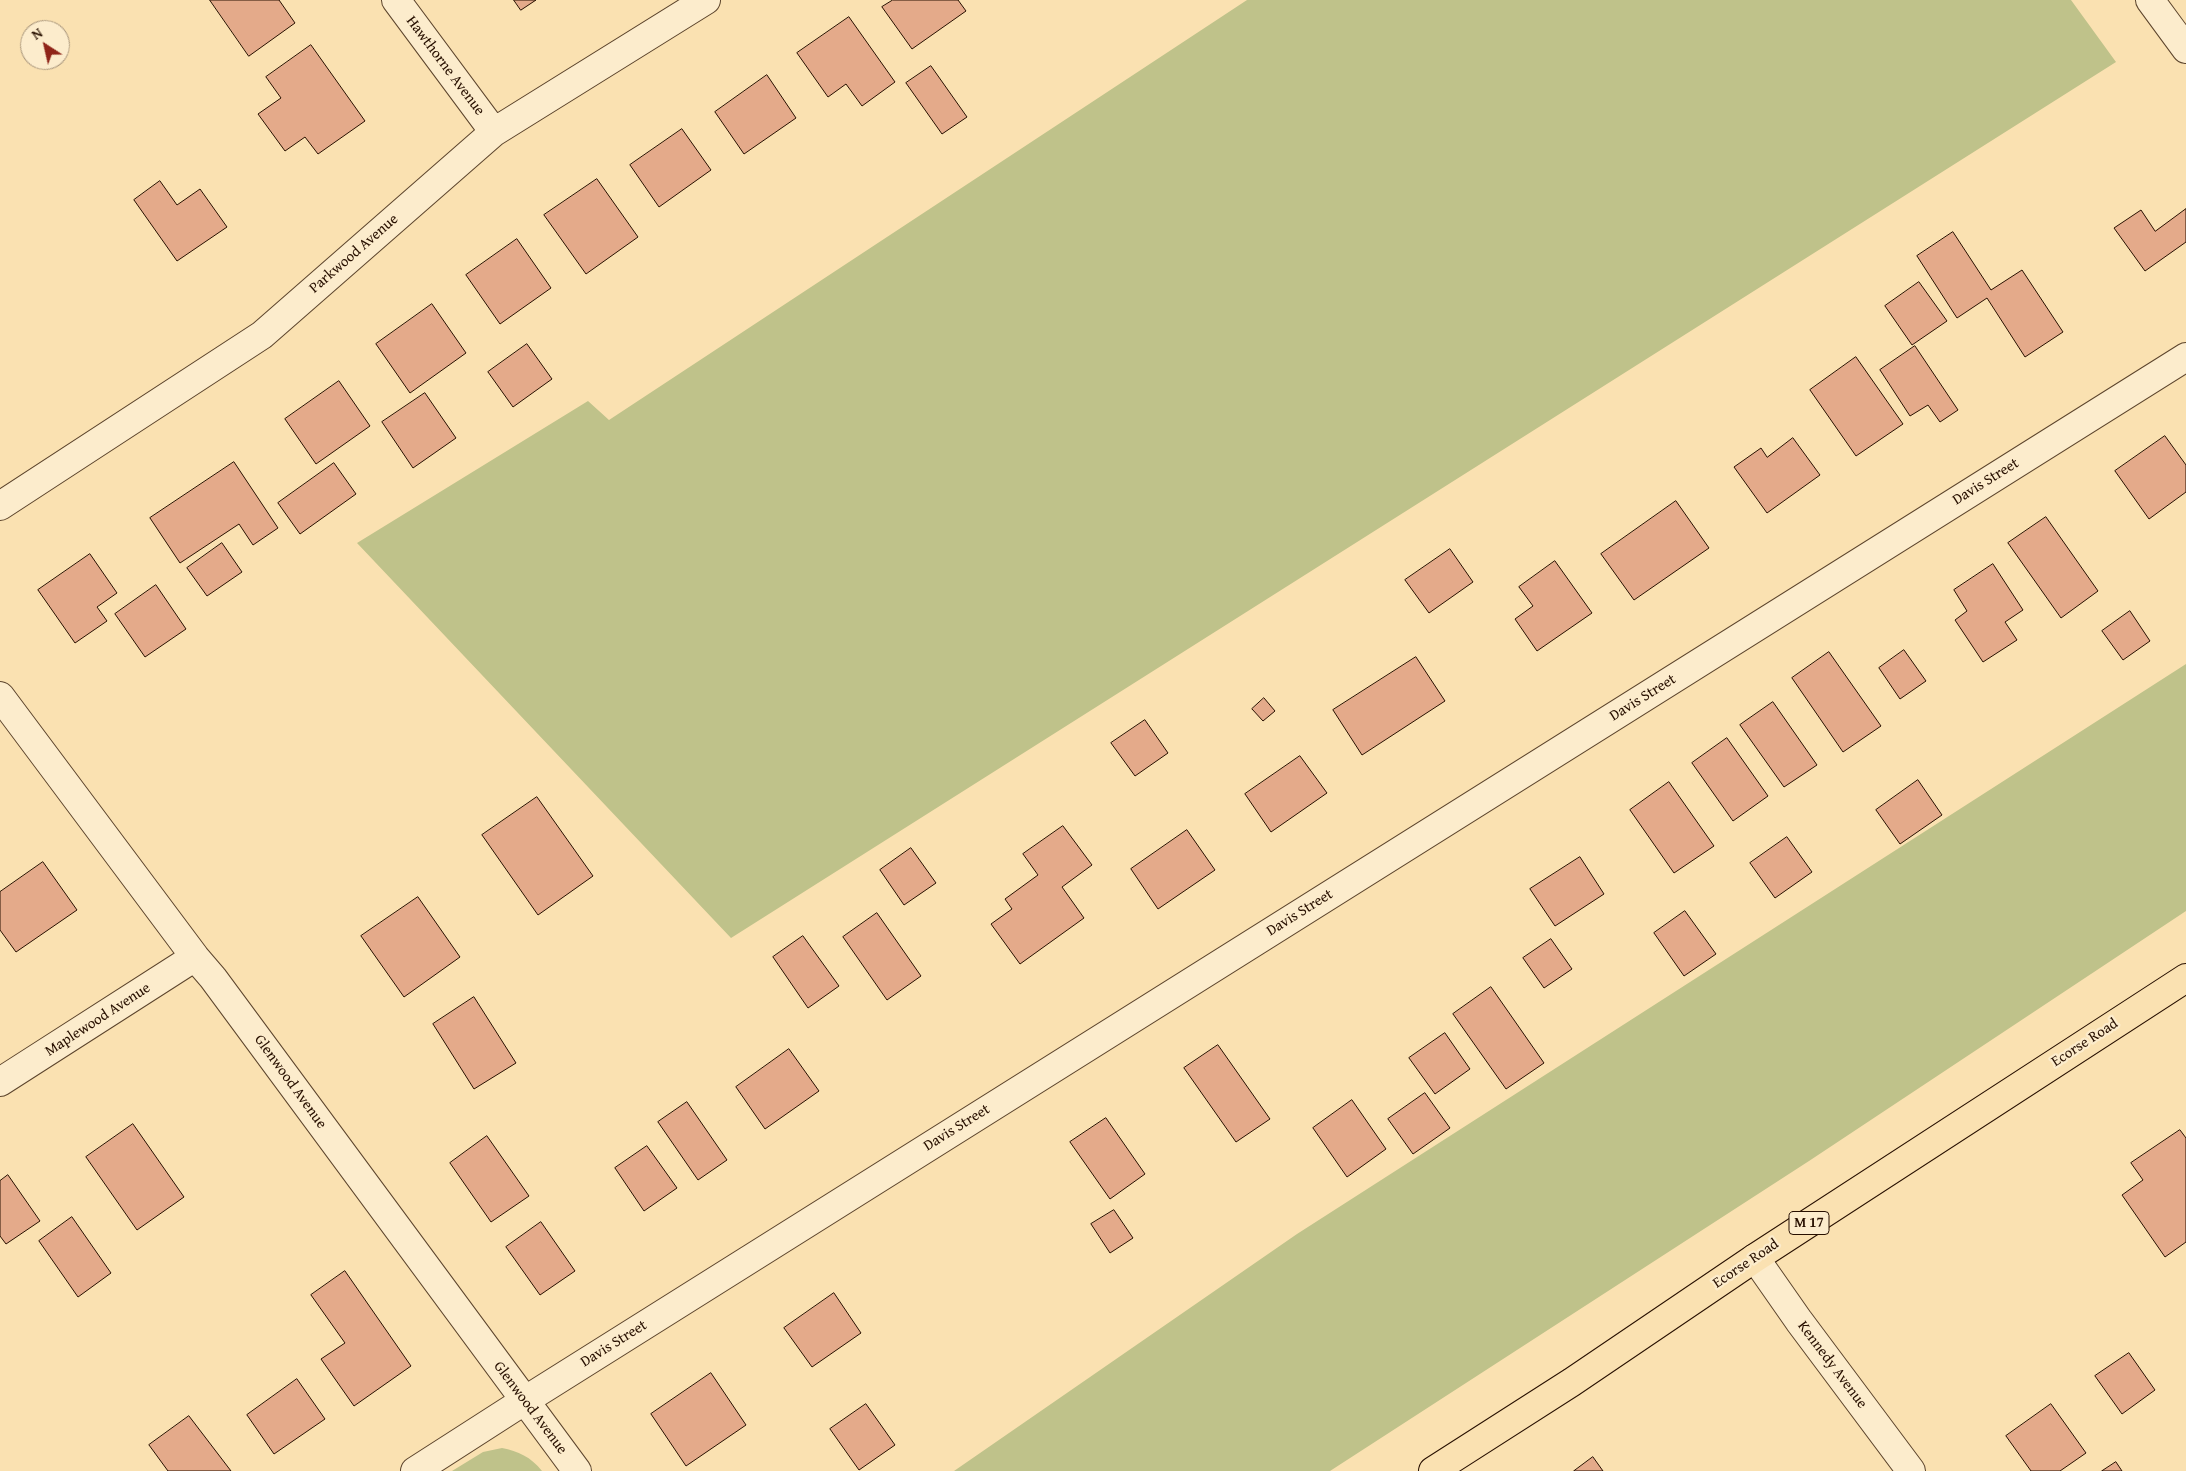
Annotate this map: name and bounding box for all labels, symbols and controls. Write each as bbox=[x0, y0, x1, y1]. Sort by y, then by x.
street label: Hawthorne Avenue bbox=[402, 13, 488, 119]
north arrow bbox=[20, 20, 70, 70]
text: N bbox=[27, 23, 47, 44]
street label: Parkwood Avenue bbox=[306, 210, 402, 298]
street label: Davis Street bbox=[1949, 455, 2023, 509]
street label: Davis Street bbox=[1606, 671, 1680, 725]
street label: Davis Street bbox=[1263, 886, 1337, 940]
street label: Maplewood Avenue bbox=[42, 979, 154, 1061]
street label: Ecorse Road bbox=[2048, 1015, 2122, 1071]
street label: Glenwood Avenue bbox=[250, 1032, 330, 1132]
street label: Davis Street bbox=[920, 1101, 994, 1155]
road number: M 17 bbox=[1789, 1212, 1829, 1234]
street label: Ecorse Road bbox=[1710, 1235, 1782, 1293]
street label: Davis Street bbox=[577, 1317, 651, 1371]
street label: Kennedy Avenue bbox=[1793, 1318, 1871, 1412]
street label: Glenwood Avenue bbox=[489, 1358, 571, 1458]

